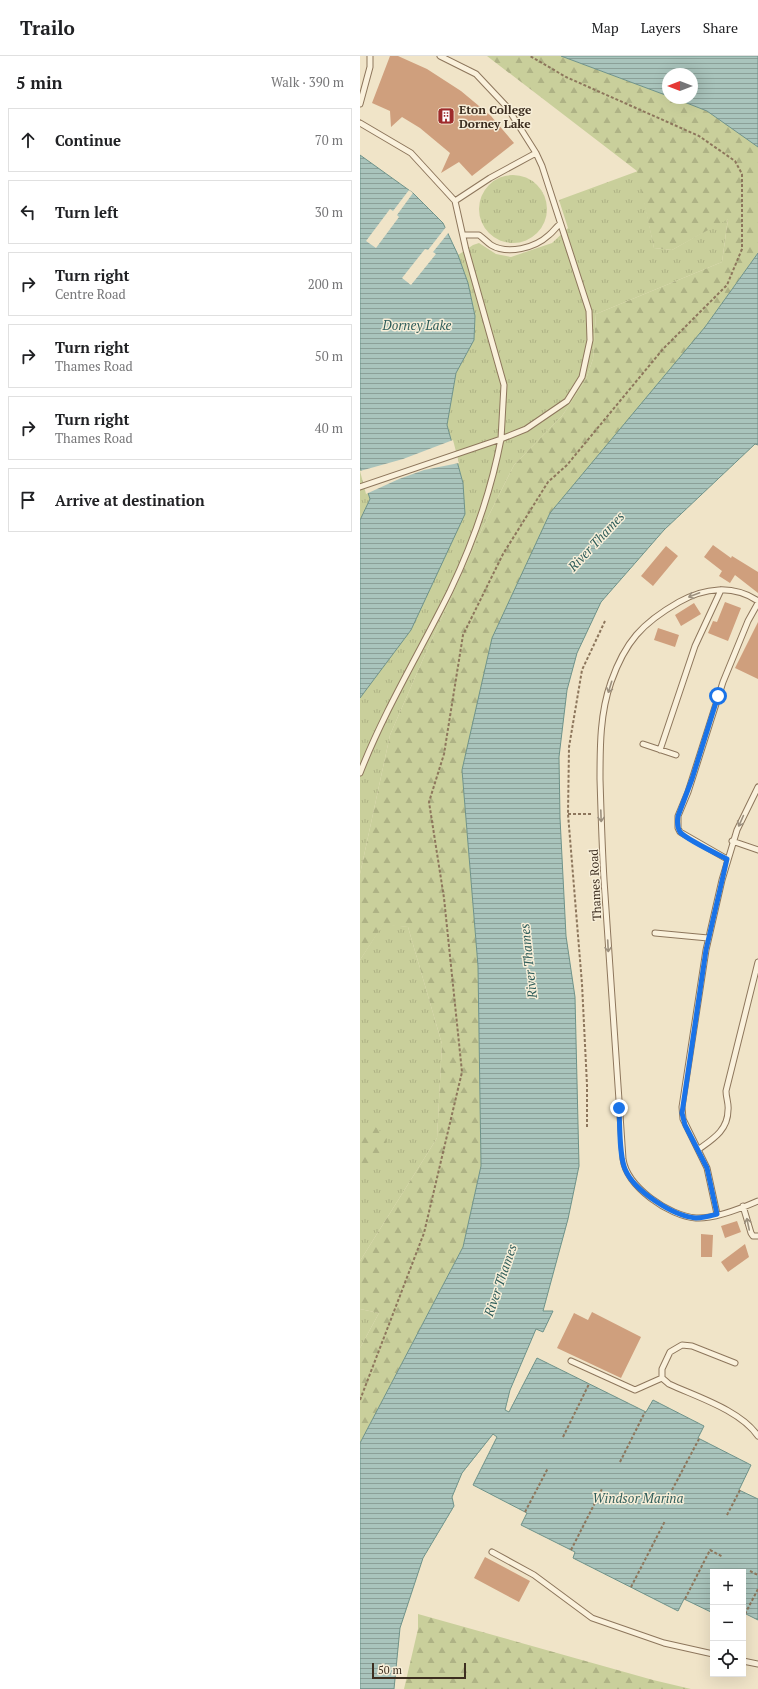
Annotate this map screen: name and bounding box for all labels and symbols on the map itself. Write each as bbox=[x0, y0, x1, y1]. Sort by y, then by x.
north arrow bbox=[662, 68, 698, 104]
place label: Eton College Dorney Lake bbox=[459, 102, 532, 131]
building icon: Eton College Dorney Lake bbox=[436, 106, 456, 126]
water label: Dorney Lake bbox=[382, 316, 452, 334]
water label: River Thames bbox=[563, 507, 629, 575]
one-way arrow bbox=[689, 592, 701, 600]
one-way arrow bbox=[606, 680, 613, 693]
route start bbox=[709, 687, 727, 705]
one-way arrow bbox=[597, 809, 605, 822]
one-way arrow bbox=[736, 815, 744, 827]
street label: Thames Road bbox=[586, 848, 604, 921]
water label: River Thames bbox=[515, 922, 541, 1000]
one-way arrow bbox=[605, 939, 612, 952]
route end bbox=[610, 1099, 628, 1117]
one-way arrow bbox=[744, 1218, 752, 1231]
water label: River Thames bbox=[479, 1241, 521, 1319]
water label: Windsor Marina bbox=[593, 1489, 683, 1507]
scale bar bbox=[372, 1661, 466, 1680]

